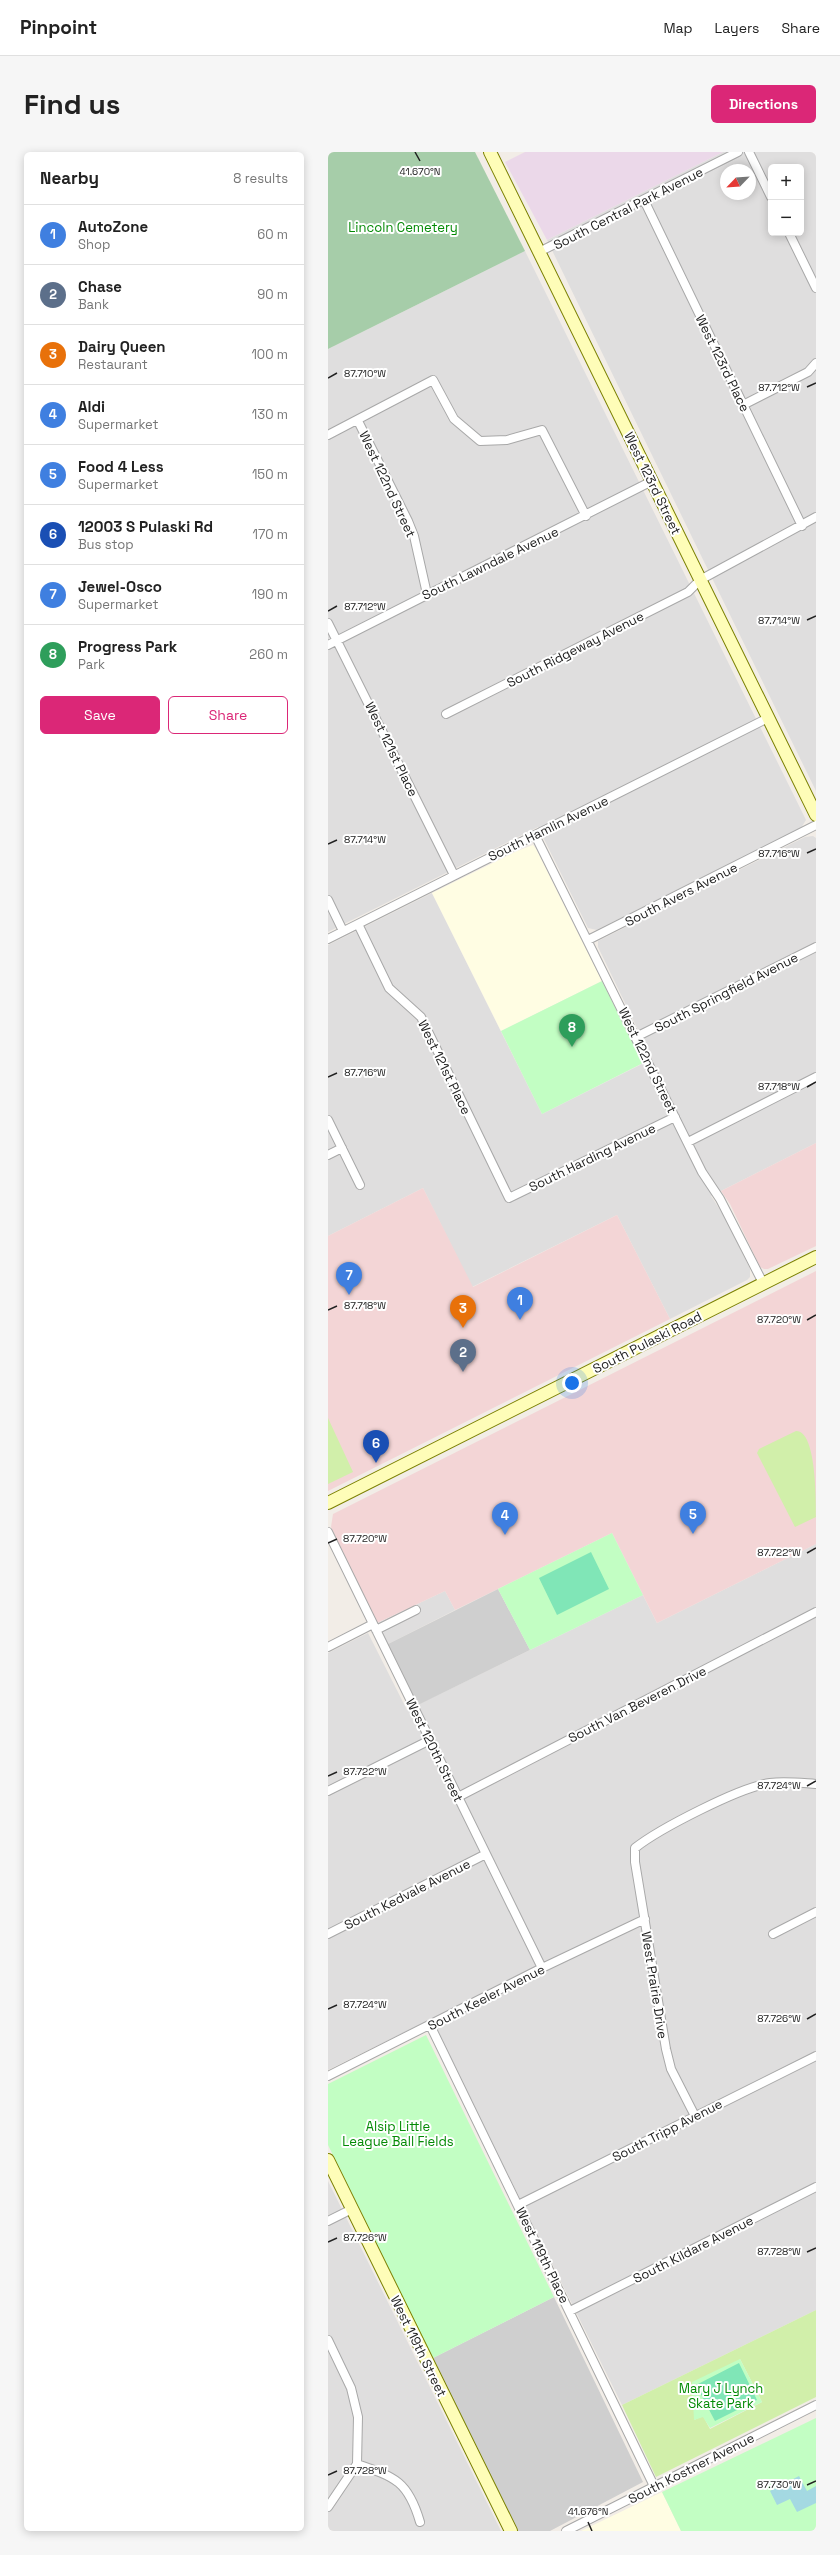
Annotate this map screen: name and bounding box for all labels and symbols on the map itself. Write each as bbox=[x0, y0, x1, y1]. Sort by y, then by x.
street label: South Central Park Avenue bbox=[550, 163, 706, 254]
north arrow bbox=[720, 164, 756, 200]
text: 41.670°N bbox=[399, 165, 441, 178]
park label: Lincoln Cemetery bbox=[348, 219, 458, 236]
street label: West 123rd Place bbox=[692, 312, 753, 415]
text: 87.710°W bbox=[344, 367, 386, 380]
text: 87.712°W bbox=[758, 381, 800, 394]
street label: West 122nd Street bbox=[355, 428, 420, 540]
street label: West 123rd Street bbox=[620, 429, 685, 537]
street label: South Lawndale Avenue bbox=[419, 523, 561, 604]
text: 87.712°W bbox=[344, 600, 386, 613]
street label: South Ridgeway Avenue bbox=[504, 607, 647, 691]
text: 87.714°W bbox=[758, 614, 800, 627]
street label: West 121st Place bbox=[361, 699, 422, 799]
street label: South Hamlin Avenue bbox=[485, 792, 611, 865]
text: 87.714°W bbox=[344, 833, 386, 846]
text: 87.716°W bbox=[758, 847, 800, 860]
street label: South Avers Avenue bbox=[622, 859, 740, 930]
street label: South Springfield Avenue bbox=[652, 949, 801, 1036]
street label: West 122nd Street bbox=[615, 1005, 680, 1116]
pin: 8 bbox=[559, 1014, 585, 1047]
street label: West 121st Place bbox=[414, 1017, 475, 1117]
text: 87.716°W bbox=[344, 1066, 386, 1079]
text: 87.718°W bbox=[758, 1080, 800, 1093]
street label: South Harding Avenue bbox=[526, 1119, 658, 1196]
pin: 7 bbox=[336, 1262, 362, 1295]
pin: 1 bbox=[507, 1287, 533, 1320]
pin: 3 bbox=[450, 1295, 476, 1328]
text: 87.718°W bbox=[344, 1299, 386, 1312]
street label: South Pulaski Road bbox=[590, 1308, 705, 1377]
text: 87.720°W bbox=[757, 1313, 801, 1326]
pin: 2 bbox=[450, 1339, 476, 1372]
your location bbox=[562, 1373, 582, 1393]
pin: 6 bbox=[363, 1430, 389, 1463]
pin: 5 bbox=[680, 1501, 706, 1534]
pin: 4 bbox=[492, 1502, 518, 1535]
text: 87.720°W bbox=[343, 1532, 387, 1545]
text: 87.722°W bbox=[757, 1546, 801, 1559]
street label: South Van Beveren Drive bbox=[565, 1662, 709, 1747]
street label: West 120th Street bbox=[402, 1695, 467, 1805]
text: 87.722°W bbox=[343, 1765, 387, 1778]
text: 87.724°W bbox=[757, 1779, 801, 1792]
street label: South Kedvale Avenue bbox=[341, 1855, 473, 1934]
street label: West Prairie Drive bbox=[638, 1930, 671, 2040]
street label: South Keeler Avenue bbox=[425, 1961, 548, 2034]
text: 87.724°W bbox=[343, 1998, 387, 2011]
text: 87.726°W bbox=[757, 2012, 801, 2025]
street label: South Tripp Avenue bbox=[609, 2095, 725, 2166]
park label: Alsip Little League Ball Fields bbox=[342, 2118, 454, 2150]
street label: West 119th Place bbox=[512, 2204, 573, 2306]
street label: South Kildare Avenue bbox=[630, 2212, 756, 2287]
text: 87.726°W bbox=[343, 2231, 387, 2244]
text: 87.728°W bbox=[757, 2245, 801, 2258]
street label: West 119th Street bbox=[387, 2293, 450, 2400]
park label: Mary J Lynch Skate Park bbox=[679, 2380, 763, 2412]
street label: South Kostner Avenue bbox=[625, 2429, 757, 2508]
text: 87.728°W bbox=[343, 2464, 387, 2477]
text: 87.730°W bbox=[757, 2478, 801, 2491]
text: 41.676°N bbox=[568, 2505, 608, 2518]

